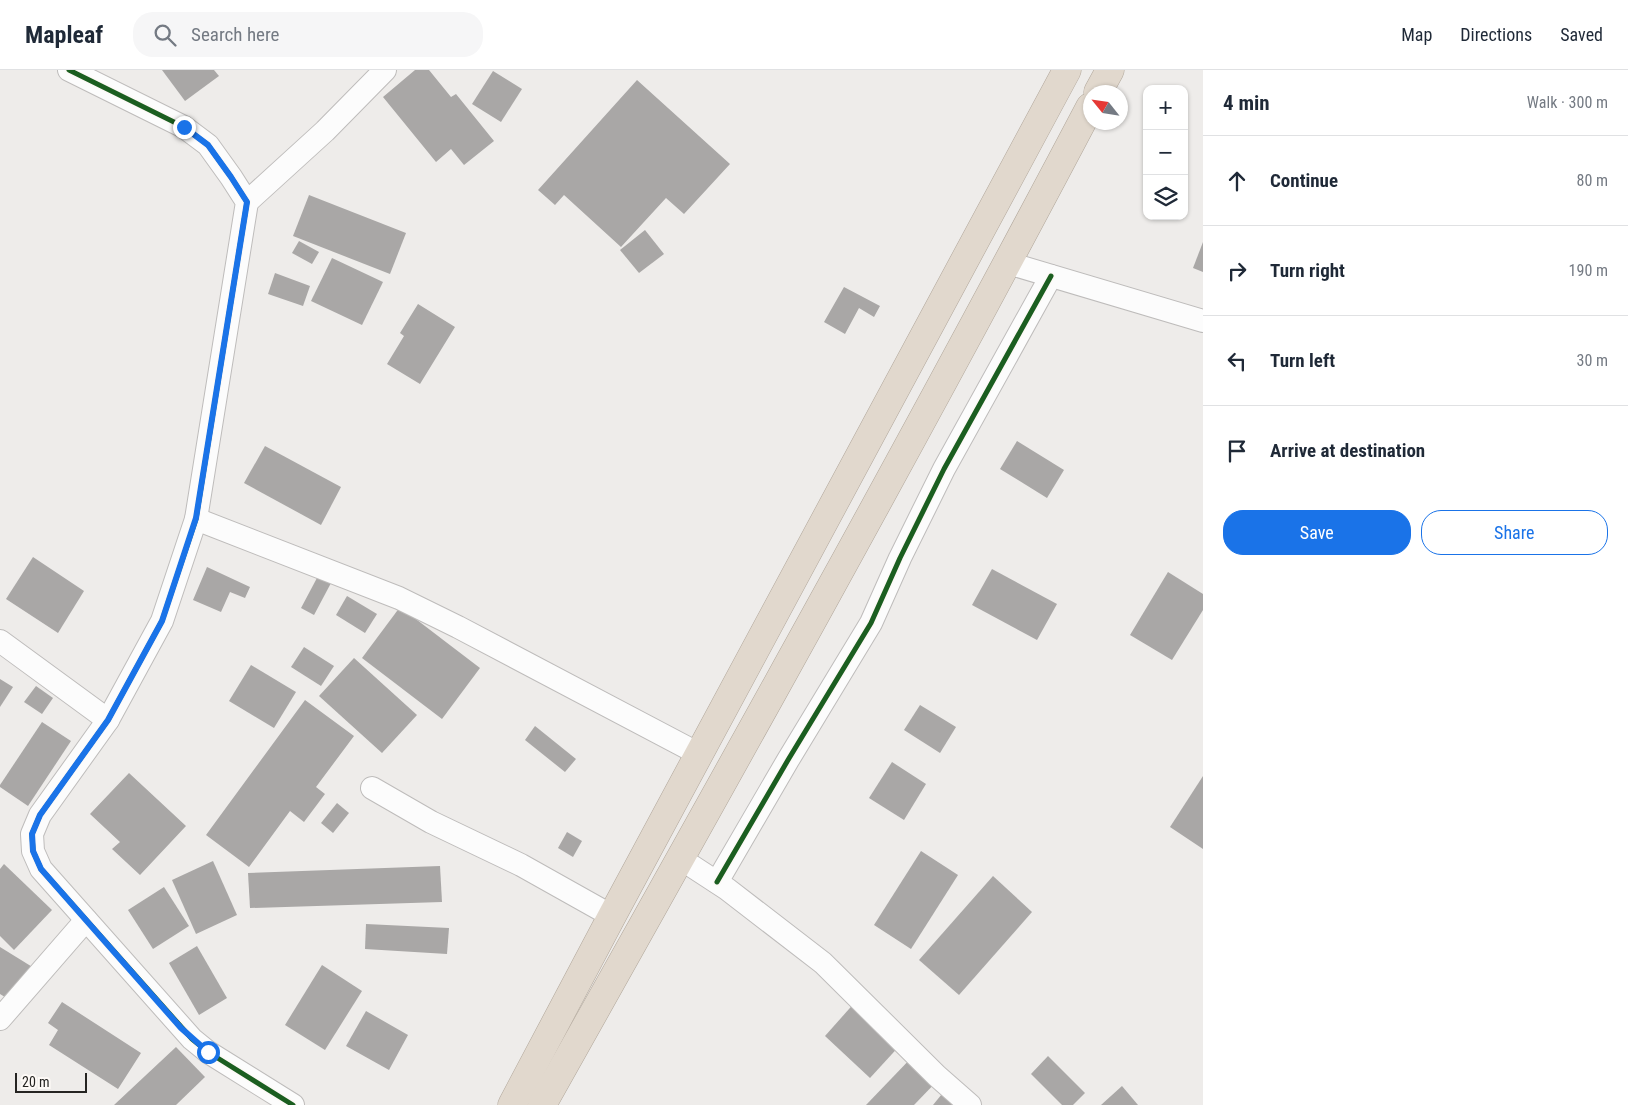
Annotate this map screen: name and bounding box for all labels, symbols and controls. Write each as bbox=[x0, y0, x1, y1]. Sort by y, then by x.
search box bbox=[133, 12, 483, 57]
text: Mapleaf bbox=[25, 21, 103, 49]
icon: search bbox=[151, 21, 179, 49]
text: Search here bbox=[191, 23, 279, 46]
text: Map bbox=[1401, 24, 1432, 45]
text: Directions bbox=[1460, 24, 1532, 45]
text: Saved bbox=[1560, 24, 1603, 45]
north arrow bbox=[1083, 85, 1128, 130]
map controls bbox=[1143, 85, 1188, 220]
button: + bbox=[1143, 85, 1188, 130]
text: 4 min bbox=[1223, 91, 1270, 115]
text: Walk · 300 m bbox=[1527, 93, 1608, 112]
route end bbox=[173, 116, 196, 139]
button: − bbox=[1143, 130, 1188, 175]
icon: ahead bbox=[1223, 167, 1251, 195]
text: Continue bbox=[1270, 169, 1338, 192]
text: 80 m bbox=[1576, 171, 1608, 190]
button: layers bbox=[1143, 175, 1188, 220]
icon: right bbox=[1223, 257, 1251, 285]
text: Turn right bbox=[1270, 259, 1345, 282]
text: 190 m bbox=[1569, 261, 1608, 280]
icon: left bbox=[1223, 347, 1251, 375]
text: Turn left bbox=[1270, 349, 1335, 372]
text: 30 m bbox=[1576, 351, 1608, 370]
icon: arrive bbox=[1223, 437, 1251, 465]
text: Arrive at destination bbox=[1270, 439, 1425, 462]
button: Save bbox=[1223, 510, 1411, 555]
button: Share bbox=[1421, 510, 1608, 555]
route start bbox=[197, 1041, 220, 1064]
scale bar bbox=[15, 1070, 88, 1093]
text: 20 m bbox=[22, 1074, 50, 1090]

